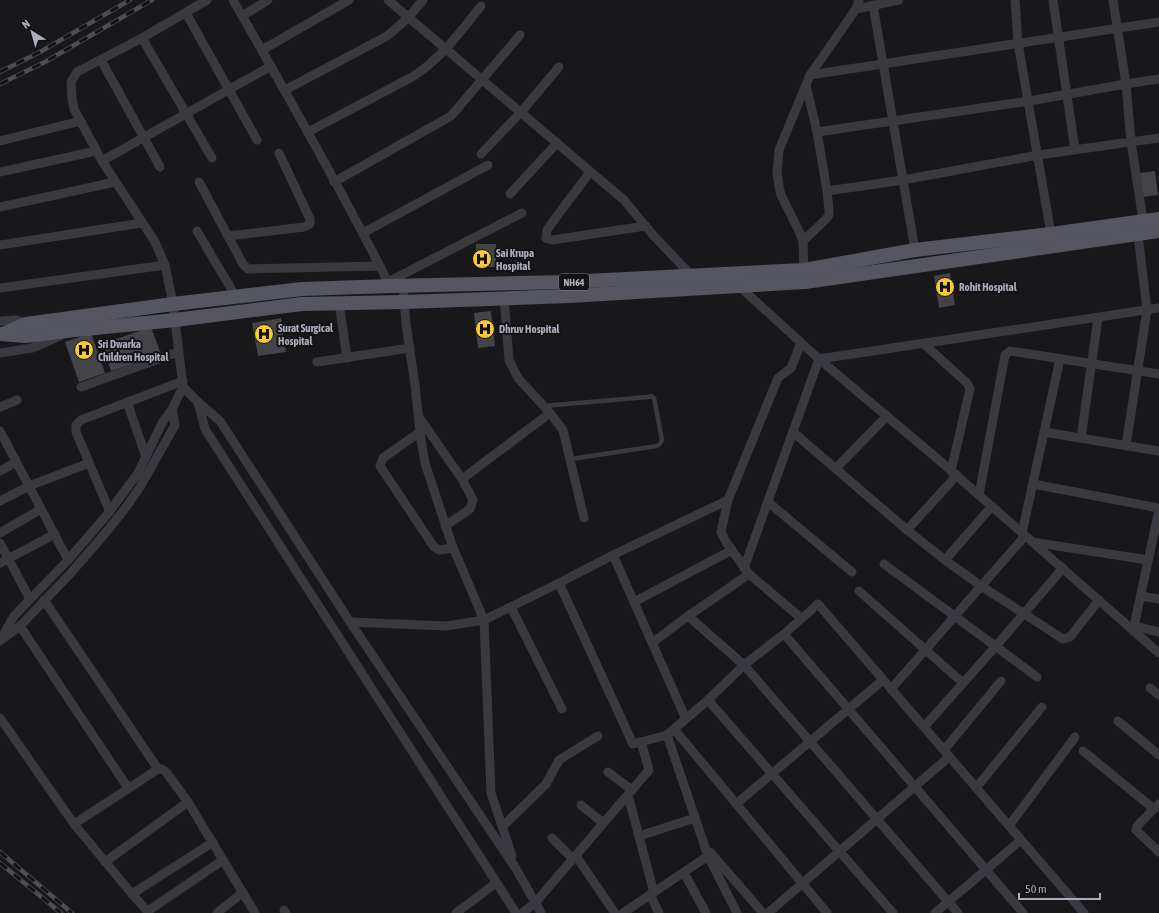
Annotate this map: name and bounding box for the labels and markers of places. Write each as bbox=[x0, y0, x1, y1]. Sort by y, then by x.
place label: Sai Krupa Hospital bbox=[496, 247, 534, 272]
hospital icon: Sai Krupa Hospital bbox=[471, 248, 493, 270]
hospital icon: Rohit Hospital bbox=[934, 276, 956, 298]
place label: Rohit Hospital bbox=[959, 281, 1018, 293]
hospital icon: Dhruv Hospital bbox=[474, 318, 496, 340]
place label: Surat Surgical Hospital bbox=[278, 322, 334, 347]
hospital icon: Surat Surgical Hospital bbox=[253, 323, 275, 345]
place label: Dhruv Hospital bbox=[499, 323, 561, 335]
place label: Sri Dwarka Children Hospital bbox=[98, 338, 169, 363]
hospital icon: Sri Dwarka Children Hospital bbox=[73, 339, 95, 361]

